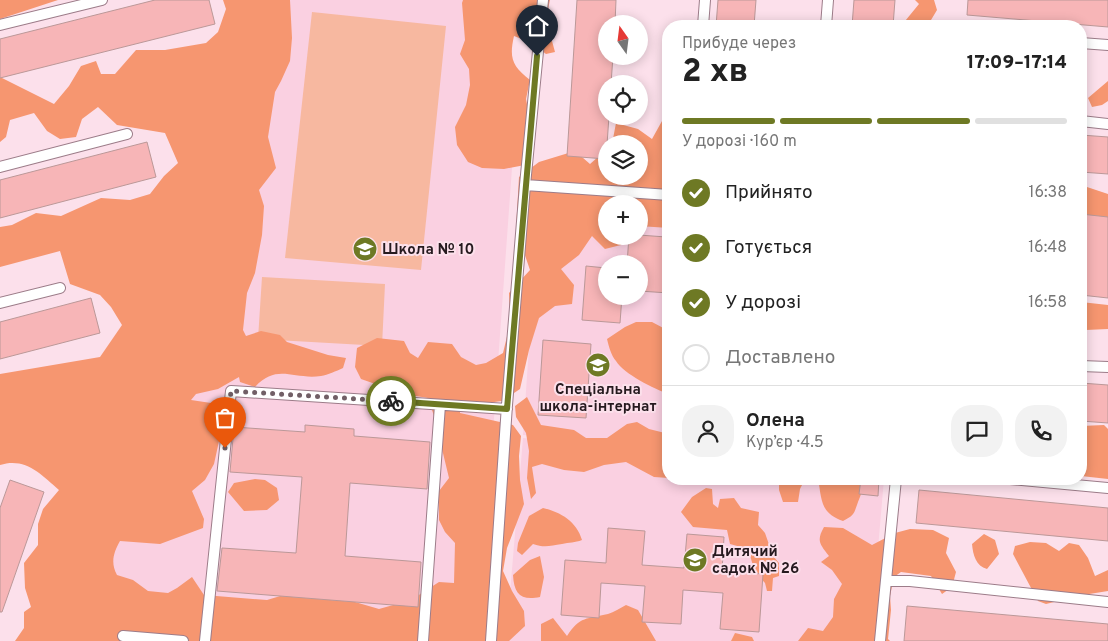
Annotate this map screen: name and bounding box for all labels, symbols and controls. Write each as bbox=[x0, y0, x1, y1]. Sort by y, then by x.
pin bbox=[516, 5, 558, 56]
icon: home bbox=[523, 12, 551, 40]
north arrow bbox=[598, 15, 648, 65]
map controls bbox=[598, 15, 648, 305]
text: Прибуде через bbox=[682, 34, 796, 54]
text: 17:09–17:14 bbox=[967, 51, 1067, 75]
text: 2 хв bbox=[682, 53, 748, 93]
button: locate bbox=[598, 75, 648, 125]
text: У дорозі · 160 m bbox=[682, 132, 797, 152]
button: layers bbox=[598, 135, 648, 185]
icon: check bbox=[682, 179, 710, 207]
text: Прийнято bbox=[725, 181, 813, 205]
text: 16:38 bbox=[1028, 183, 1067, 203]
button: + bbox=[598, 195, 648, 245]
icon: check bbox=[682, 234, 710, 262]
school or university icon: Школа № 10 bbox=[352, 236, 378, 262]
text: Готується bbox=[725, 236, 812, 260]
text: 16:48 bbox=[1028, 238, 1067, 258]
place label: Школа № 10 bbox=[382, 241, 474, 260]
button: − bbox=[598, 255, 648, 305]
icon: check bbox=[682, 289, 710, 317]
text: У дорозі bbox=[725, 291, 801, 315]
text: 16:58 bbox=[1028, 293, 1067, 313]
text: Доставлено bbox=[725, 346, 835, 370]
school or university icon: Спеціальна школа-інтернат bbox=[585, 352, 611, 378]
courier bbox=[366, 376, 416, 426]
place label: Спеціальна школа-інтернат bbox=[539, 381, 657, 417]
icon: bike bbox=[377, 387, 405, 415]
pin bbox=[204, 397, 246, 448]
icon: bag bbox=[211, 404, 239, 432]
button: person bbox=[682, 405, 734, 457]
button: chat bbox=[951, 405, 1003, 457]
button: phone bbox=[1015, 405, 1067, 457]
text: Олена bbox=[746, 409, 805, 433]
text: Кур’єр · 4.5 bbox=[746, 433, 824, 453]
place label: Дитячий садок № 26 bbox=[712, 543, 799, 579]
school or university icon: Дитячий садок № 26 bbox=[682, 547, 708, 573]

